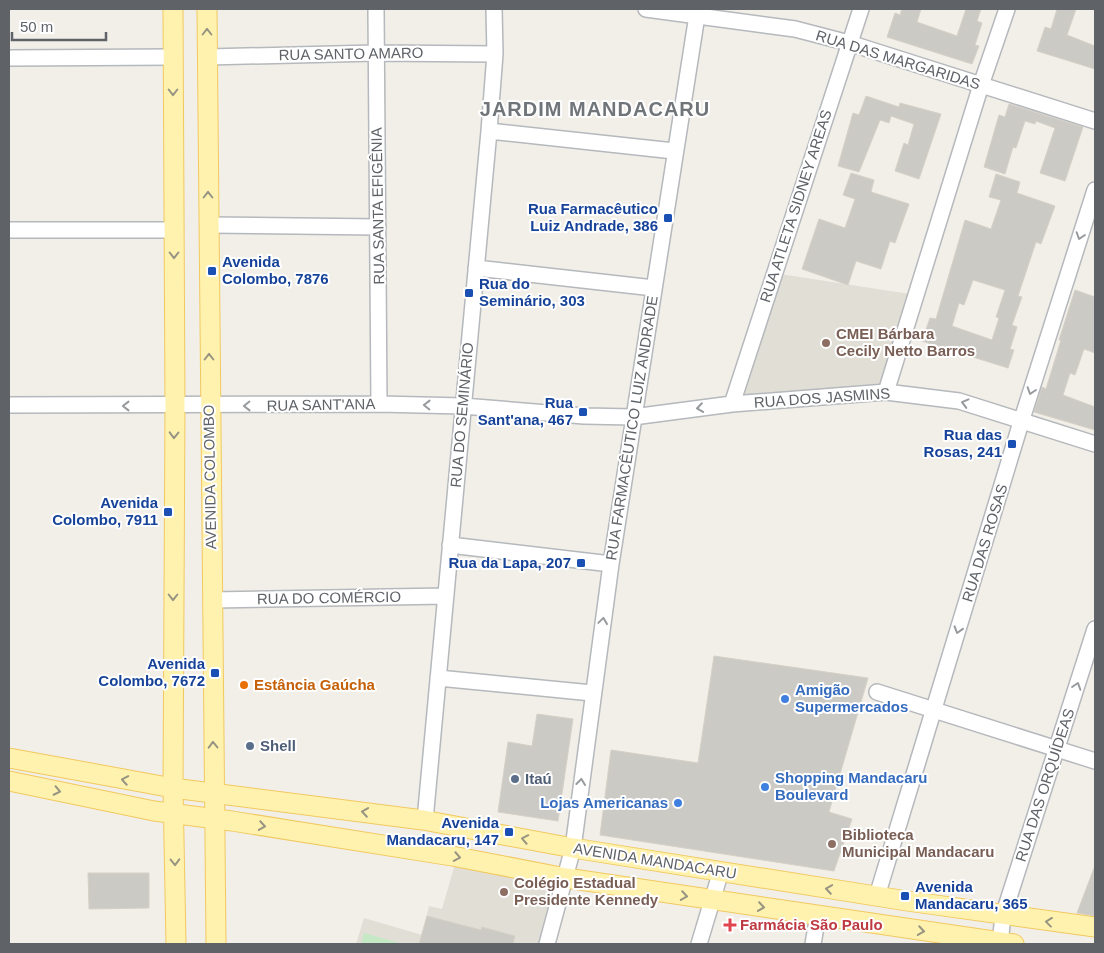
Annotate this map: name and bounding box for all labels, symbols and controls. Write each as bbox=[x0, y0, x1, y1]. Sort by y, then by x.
scale bar bbox=[12, 10, 106, 42]
text: 50 m bbox=[20, 18, 53, 35]
street label: RUA DAS MARGARIDAS bbox=[814, 26, 982, 93]
one-way arrow bbox=[202, 28, 213, 36]
street label: RUA SANTO AMARO bbox=[278, 44, 424, 63]
one-way arrow bbox=[168, 89, 178, 97]
district label: JARDIM MANDACARU bbox=[480, 98, 710, 120]
street label: RUA ATLETA SIDNEY AREAS bbox=[756, 107, 835, 304]
street label: RUA SANTA EFIGÊNIA bbox=[368, 127, 387, 285]
one-way arrow bbox=[203, 191, 213, 198]
place label: Rua Farmacêutico Luiz Andrade, 386 bbox=[528, 200, 658, 234]
marker: Rua Farmacêutico Luiz Andrade, 386 bbox=[662, 212, 674, 224]
one-way arrow bbox=[1076, 232, 1086, 240]
one-way arrow bbox=[169, 252, 179, 259]
place label: Avenida Colombo, 7876 bbox=[222, 253, 329, 287]
marker: Avenida Colombo, 7876 bbox=[206, 265, 218, 277]
place label: Rua do Seminário, 303 bbox=[479, 275, 585, 309]
marker: Rua do Seminário, 303 bbox=[463, 287, 475, 299]
street label: RUA FARMACÊUTICO LUIZ ANDRADE bbox=[602, 294, 661, 561]
place label: CMEI Bárbara Cecily Netto Barros bbox=[836, 325, 975, 359]
marker: CMEI Bárbara Cecily Netto Barros bbox=[820, 337, 832, 349]
street label: RUA DO SEMINÁRIO bbox=[447, 342, 476, 488]
one-way arrow bbox=[204, 353, 214, 361]
street label: RUA DOS JASMINS bbox=[753, 384, 891, 411]
one-way arrow bbox=[1027, 386, 1037, 395]
place label: Rua Sant'ana, 467 bbox=[478, 394, 574, 428]
street label: RUA SANT'ANA bbox=[266, 395, 375, 414]
one-way arrow bbox=[962, 398, 970, 408]
one-way arrow bbox=[423, 400, 430, 410]
one-way arrow bbox=[121, 401, 129, 411]
one-way arrow bbox=[243, 401, 250, 411]
one-way arrow bbox=[695, 403, 704, 413]
street label: AVENIDA COLOMBO bbox=[200, 404, 219, 550]
marker: Rua Sant'ana, 467 bbox=[577, 406, 589, 418]
place label: Rua das Rosas, 241 bbox=[924, 426, 1002, 460]
one-way arrow bbox=[169, 431, 180, 439]
marker: Rua das Rosas, 241 bbox=[1006, 438, 1018, 450]
street label: RUA DAS ROSAS bbox=[958, 482, 1011, 604]
place label: Avenida Colombo, 7911 bbox=[52, 494, 159, 528]
marker: Avenida Colombo, 7911 bbox=[162, 506, 174, 518]
place label: Rua da Lapa, 207 bbox=[448, 554, 571, 571]
marker: Rua da Lapa, 207 bbox=[575, 557, 587, 569]
street label: RUA DO COMÉRCIO bbox=[257, 588, 401, 607]
one-way arrow bbox=[168, 594, 178, 602]
one-way arrow bbox=[597, 617, 608, 625]
one-way arrow bbox=[954, 626, 964, 634]
place label: Avenida Colombo, 7672 bbox=[98, 655, 206, 689]
marker: Avenida Colombo, 7672 bbox=[209, 667, 221, 679]
place label: Estância Gaúcha bbox=[254, 676, 376, 693]
marker: Estância Gaúcha bbox=[238, 679, 250, 691]
place label: Amigão Supermercados bbox=[795, 681, 908, 715]
one-way arrow bbox=[1071, 683, 1081, 691]
marker: Amigão Supermercados bbox=[779, 693, 791, 705]
street label: RUA DAS ORQUÍDEAS bbox=[1012, 706, 1077, 864]
place label: Shell bbox=[260, 737, 296, 754]
one-way arrow bbox=[208, 740, 218, 748]
marker: Shell bbox=[244, 740, 256, 752]
place label: Shopping Mandacaru Boulevard bbox=[775, 769, 928, 803]
place label: Itaú bbox=[525, 770, 552, 787]
marker: Itaú bbox=[509, 773, 521, 785]
one-way arrow bbox=[120, 775, 129, 785]
one-way arrow bbox=[575, 778, 586, 786]
marker: Shopping Mandacaru Boulevard bbox=[759, 781, 771, 793]
one-way arrow bbox=[52, 785, 61, 795]
place label: Lojas Americanas bbox=[540, 794, 668, 811]
marker: Lojas Americanas bbox=[672, 797, 684, 809]
one-way arrow bbox=[360, 807, 368, 818]
place label: Avenida Mandacaru, 147 bbox=[386, 814, 500, 848]
one-way arrow bbox=[258, 820, 266, 830]
marker: Avenida Mandacaru, 147 bbox=[503, 826, 515, 838]
place label: Biblioteca Municipal Mandacaru bbox=[842, 826, 995, 860]
one-way arrow bbox=[520, 834, 529, 845]
marker: Biblioteca Municipal Mandacaru bbox=[826, 838, 838, 850]
street label: AVENIDA MANDACARU bbox=[572, 839, 738, 882]
one-way arrow bbox=[453, 852, 461, 862]
one-way arrow bbox=[170, 859, 180, 867]
place label: Colégio Estadual Presidente Kennedy bbox=[514, 874, 659, 908]
place label: Avenida Mandacaru, 365 bbox=[915, 878, 1028, 912]
one-way arrow bbox=[824, 884, 833, 894]
marker: Colégio Estadual Presidente Kennedy bbox=[498, 886, 510, 898]
one-way arrow bbox=[679, 890, 688, 900]
marker: Avenida Mandacaru, 365 bbox=[899, 890, 911, 902]
one-way arrow bbox=[757, 901, 765, 912]
place label: Farmácia São Paulo bbox=[740, 916, 883, 933]
one-way arrow bbox=[1045, 917, 1053, 928]
marker: Farmácia São Paulo bbox=[724, 919, 736, 931]
one-way arrow bbox=[917, 925, 926, 935]

